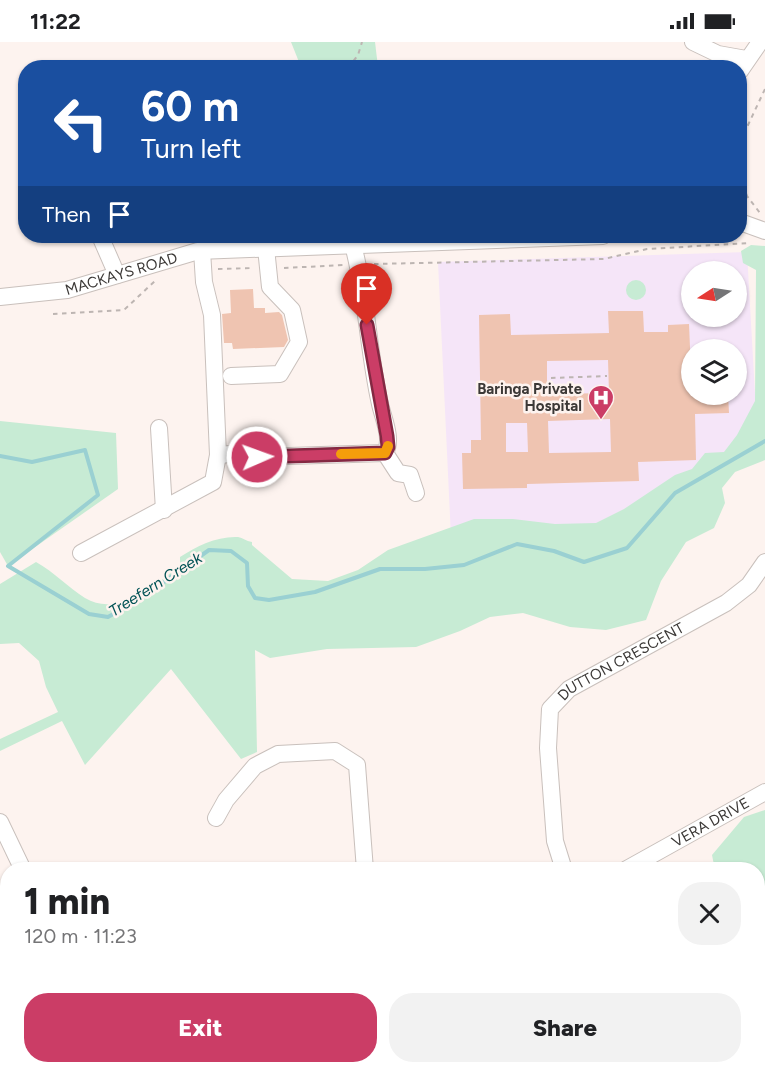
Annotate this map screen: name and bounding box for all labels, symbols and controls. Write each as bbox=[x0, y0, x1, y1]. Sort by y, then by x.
text: 11:22 bbox=[30, 8, 81, 35]
text: 60 m bbox=[141, 81, 239, 132]
icon: left bbox=[42, 84, 120, 162]
text: Turn left bbox=[141, 132, 241, 165]
icon: arrive bbox=[103, 198, 136, 231]
text: Then bbox=[42, 201, 91, 228]
street label: MACKAYS ROAD bbox=[63, 249, 179, 299]
north arrow bbox=[681, 261, 747, 327]
map controls bbox=[681, 261, 747, 405]
pin bbox=[341, 263, 392, 325]
icon: arrive bbox=[350, 272, 383, 305]
button: layers bbox=[681, 339, 747, 405]
place label: Baringa Private Hospital bbox=[477, 380, 583, 415]
hospital icon: Baringa Private Hospital bbox=[586, 383, 616, 421]
position arrow bbox=[225, 425, 289, 489]
water label: Treefern Creek bbox=[105, 548, 206, 621]
street label: DUTTON CRESCENT bbox=[554, 618, 688, 704]
street label: VERA DRIVE bbox=[669, 794, 752, 851]
text: 1 min bbox=[24, 880, 110, 923]
button: close bbox=[678, 882, 741, 945]
text: 120 m · 11:23 bbox=[24, 924, 137, 948]
button: Exit bbox=[24, 993, 377, 1062]
button: Share bbox=[389, 993, 741, 1062]

